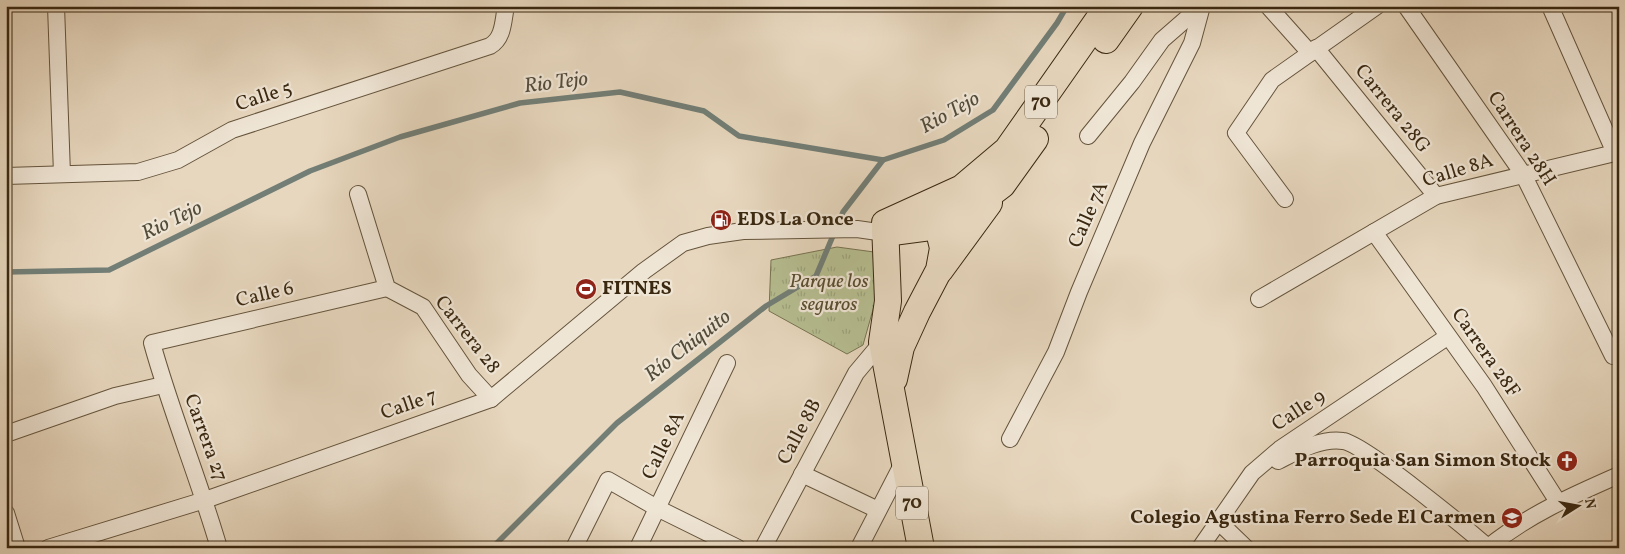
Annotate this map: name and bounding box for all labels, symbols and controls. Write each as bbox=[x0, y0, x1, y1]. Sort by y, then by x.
street label: Carrera 28G bbox=[1347, 59, 1437, 159]
water label: Rio Tejo bbox=[522, 65, 590, 101]
street label: Calle 5 bbox=[232, 75, 296, 119]
water label: Rio Tejo bbox=[915, 85, 986, 141]
road number: 70 bbox=[1025, 85, 1057, 118]
street label: Carrera 28H bbox=[1480, 86, 1562, 192]
street label: Calle 8A bbox=[1419, 147, 1497, 195]
street label: Calle 7A bbox=[1062, 177, 1116, 253]
water label: Rio Tejo bbox=[137, 194, 208, 248]
place label: EDS La Once bbox=[737, 206, 854, 234]
fuel station icon: EDS La Once bbox=[709, 208, 733, 232]
park label: Parque los seguros bbox=[789, 268, 869, 319]
street label: Calle 6 bbox=[233, 275, 297, 315]
place label: FITNES bbox=[602, 275, 672, 303]
sports icon: FITNES bbox=[574, 277, 598, 301]
street label: Carrera 28 bbox=[427, 290, 507, 380]
street label: Carrera 28F bbox=[1444, 302, 1526, 404]
water label: Río Chiquito bbox=[639, 303, 738, 389]
street label: Calle 7 bbox=[377, 382, 441, 428]
street label: Calle 9 bbox=[1267, 383, 1331, 439]
street label: Carrera 27 bbox=[176, 390, 234, 486]
street label: Calle 8B bbox=[771, 394, 829, 470]
street label: Calle 8A bbox=[635, 407, 693, 485]
place label: Parroquia San Simon Stock bbox=[1294, 447, 1551, 475]
church icon: Parroquia San Simon Stock bbox=[1555, 449, 1579, 473]
north arrow bbox=[1552, 482, 1602, 532]
road number: 70 bbox=[896, 486, 928, 520]
text: N bbox=[1579, 497, 1600, 511]
place label: Colegio Agustina Ferro Sede El Carmen bbox=[1130, 504, 1496, 532]
school or university icon: Colegio Agustina Ferro Sede El Carmen bbox=[1500, 506, 1524, 530]

